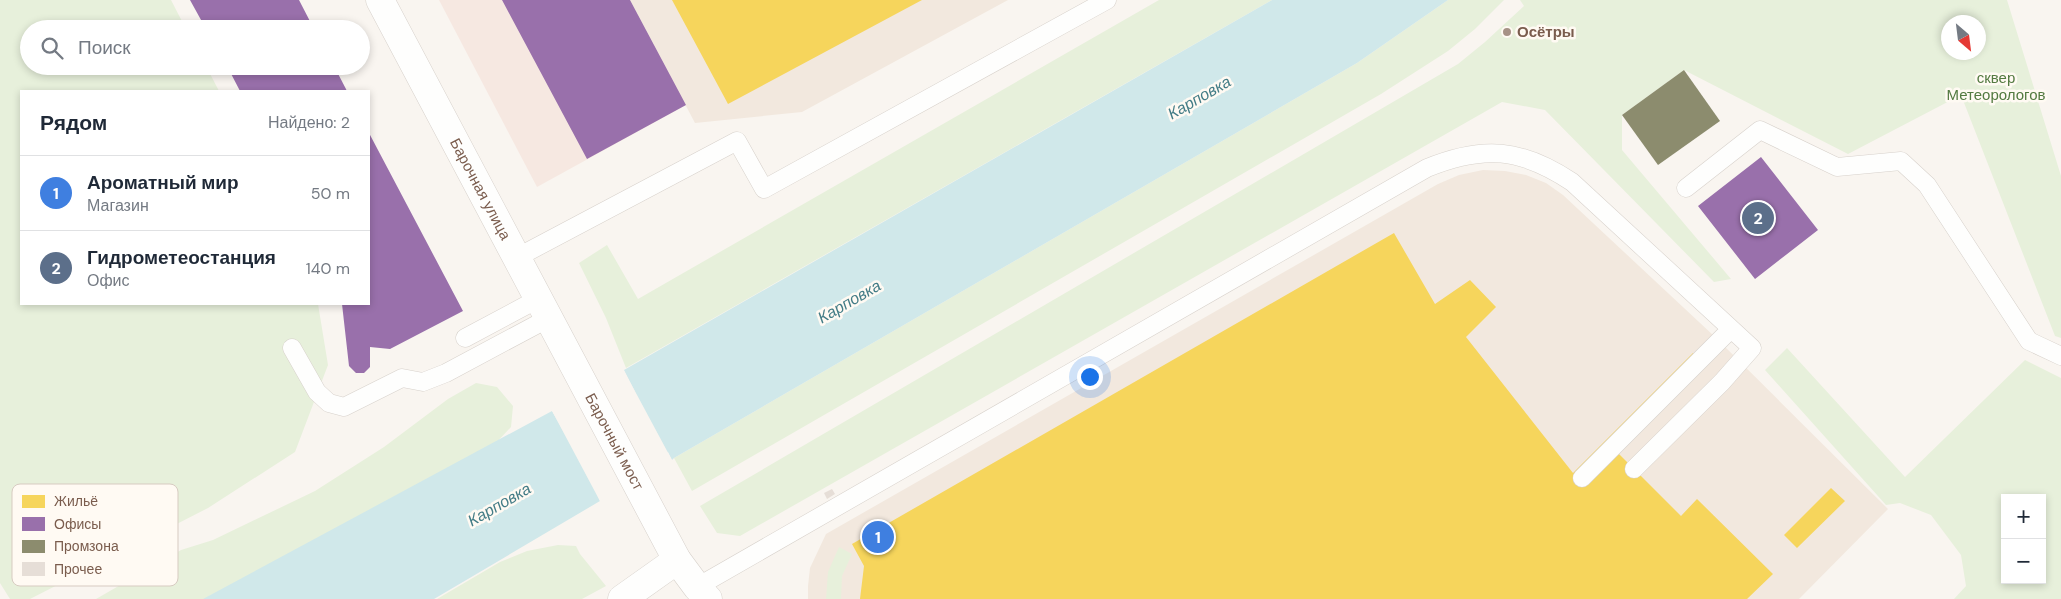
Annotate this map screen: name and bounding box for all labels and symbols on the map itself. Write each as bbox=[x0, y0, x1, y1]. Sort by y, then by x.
north arrow bbox=[1941, 15, 1986, 60]
place label: Осётры bbox=[1517, 22, 1575, 42]
marker: Осётры bbox=[1501, 26, 1513, 38]
park label: сквер Метеорологов bbox=[1947, 68, 2046, 105]
water label: Карповка bbox=[1164, 71, 1235, 124]
street label: Барочная улица bbox=[445, 135, 516, 244]
pin: 2 bbox=[1742, 199, 1774, 237]
water label: Карповка bbox=[814, 275, 885, 328]
your location bbox=[1077, 364, 1103, 390]
street label: Барочный мост bbox=[580, 390, 648, 494]
water label: Карповка bbox=[464, 478, 535, 531]
legend bbox=[12, 484, 178, 586]
text: Жильё bbox=[54, 492, 98, 510]
text: Офисы bbox=[54, 515, 101, 533]
pin: 1 bbox=[862, 518, 894, 556]
text: Промзона bbox=[54, 537, 119, 555]
text: Прочее bbox=[54, 560, 102, 578]

